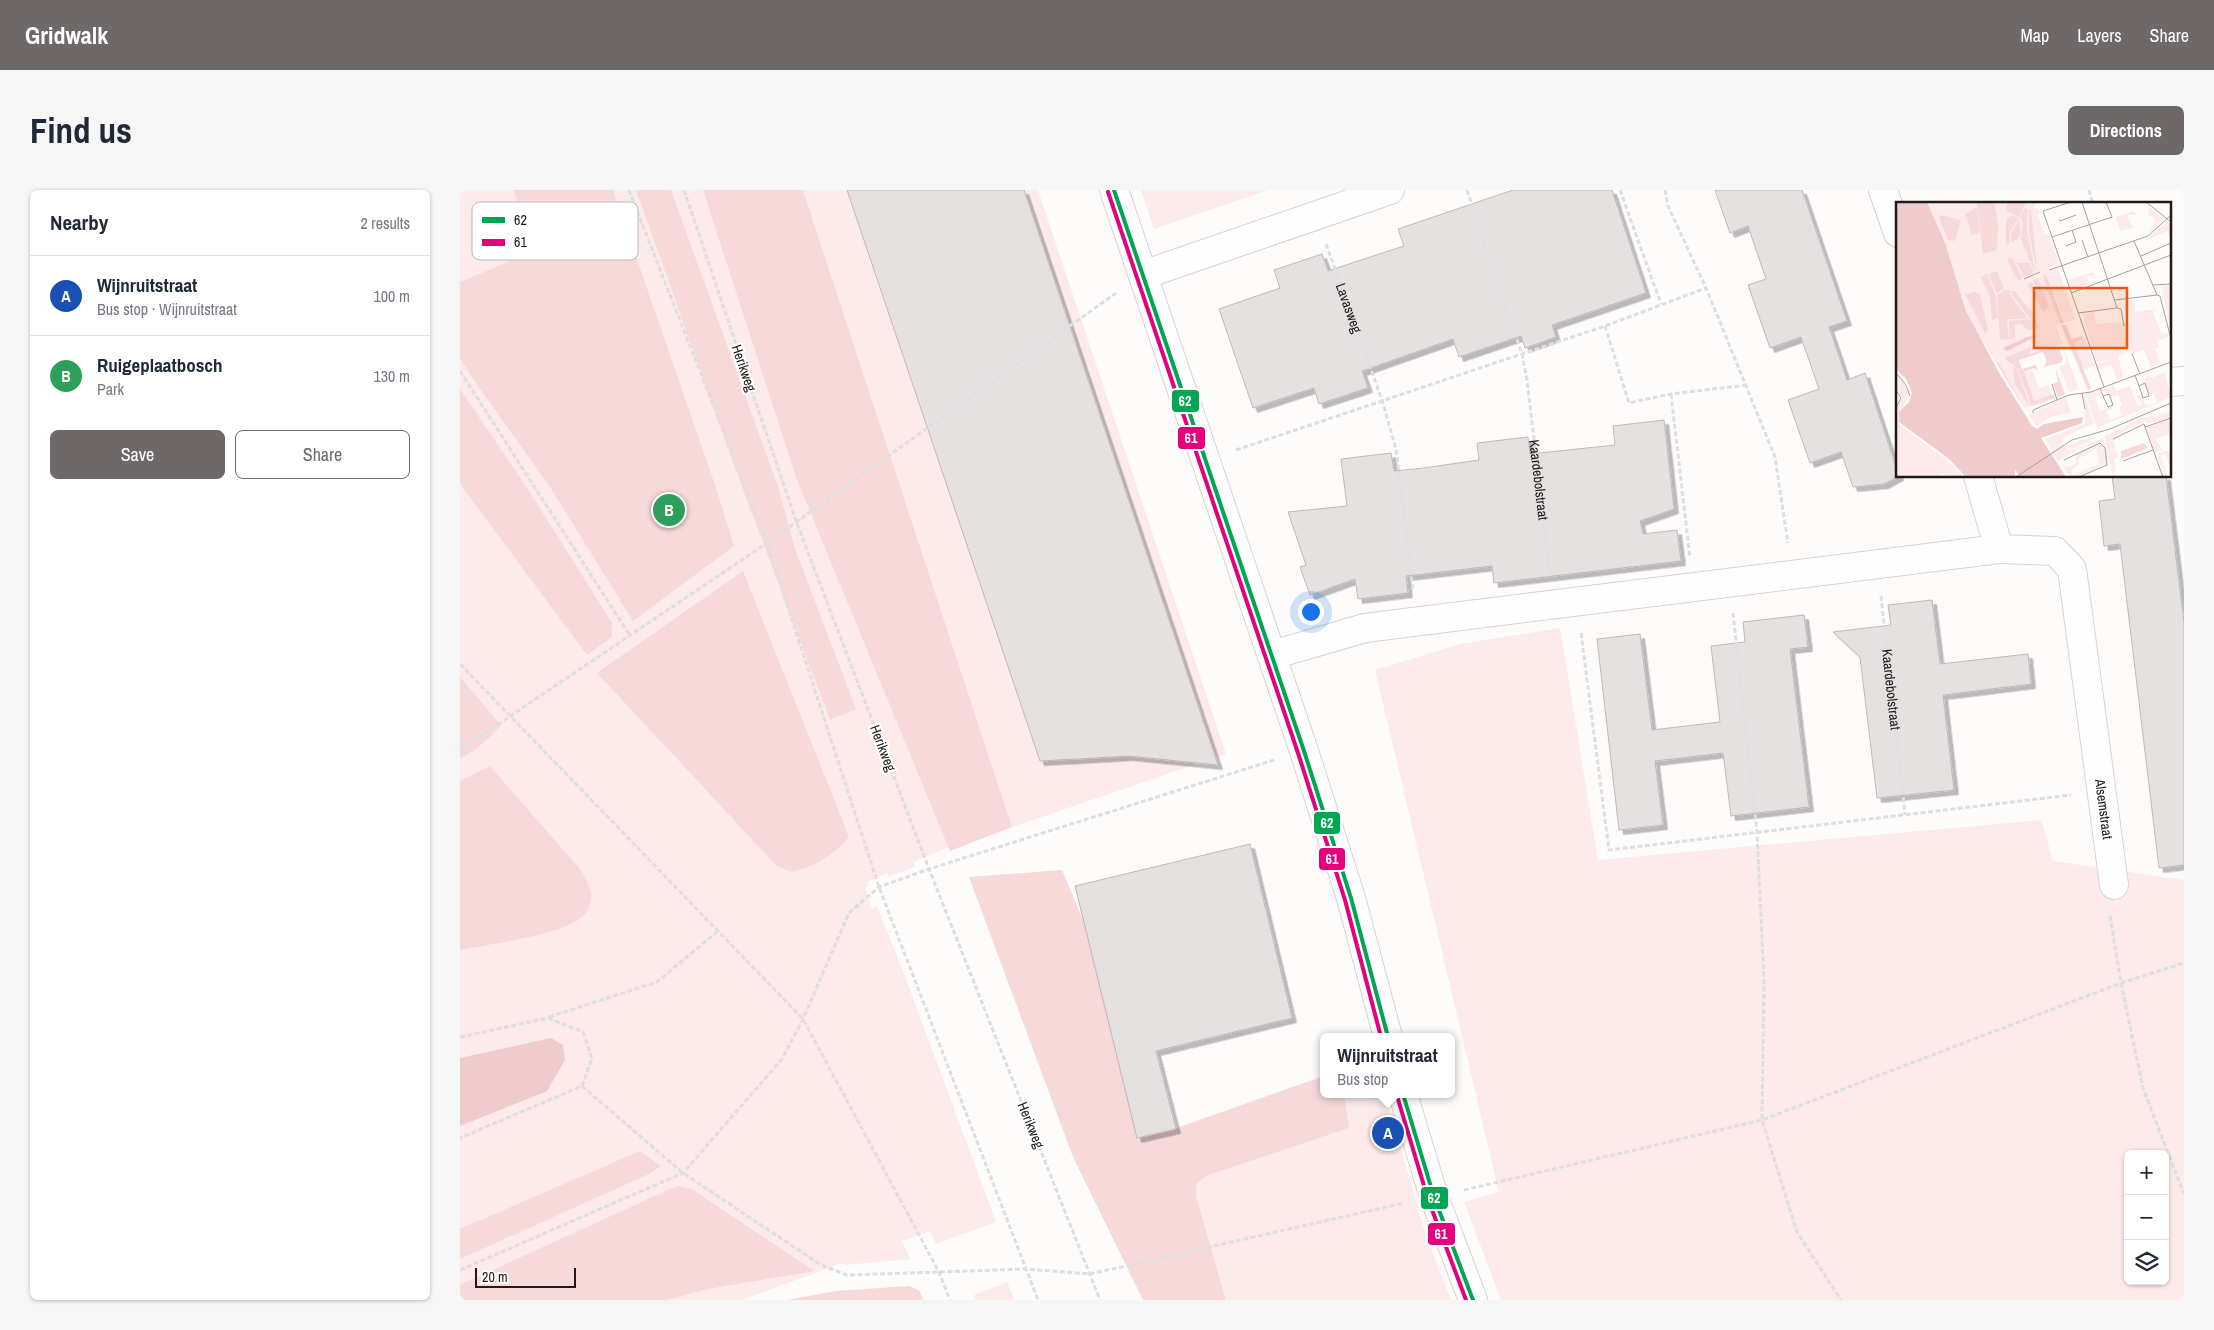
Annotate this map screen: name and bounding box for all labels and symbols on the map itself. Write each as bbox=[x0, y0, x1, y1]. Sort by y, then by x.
legend bbox=[472, 202, 638, 260]
inset map bbox=[1896, 202, 2172, 478]
text: 62 bbox=[514, 211, 527, 229]
text: 61 bbox=[514, 233, 527, 251]
street label: Lavasweg bbox=[1332, 281, 1366, 336]
street label: Herikweg bbox=[728, 342, 761, 394]
line badge: 62 bbox=[1171, 389, 1200, 413]
text: 62 bbox=[1179, 392, 1191, 410]
line badge: 61 bbox=[1177, 426, 1206, 450]
text: 61 bbox=[1185, 429, 1198, 447]
street label: Kaardebolstraat bbox=[1525, 438, 1552, 521]
pin: B bbox=[653, 491, 685, 529]
your location bbox=[1298, 599, 1324, 625]
street label: Kaardebolstraat bbox=[1878, 648, 1905, 731]
street label: Herikweg bbox=[866, 722, 900, 774]
street label: Alsemstraat bbox=[2091, 777, 2117, 840]
line badge: 62 bbox=[1313, 811, 1341, 835]
text: 62 bbox=[1321, 814, 1333, 832]
line badge: 61 bbox=[1318, 847, 1346, 871]
text: 61 bbox=[1326, 850, 1339, 868]
street label: Herikweg bbox=[1014, 1099, 1049, 1151]
pin: A bbox=[1372, 1114, 1404, 1152]
line badge: 62 bbox=[1420, 1186, 1449, 1210]
text: 62 bbox=[1428, 1189, 1440, 1207]
line badge: 61 bbox=[1427, 1222, 1456, 1246]
text: 61 bbox=[1435, 1225, 1448, 1243]
scale bar bbox=[475, 1265, 576, 1288]

